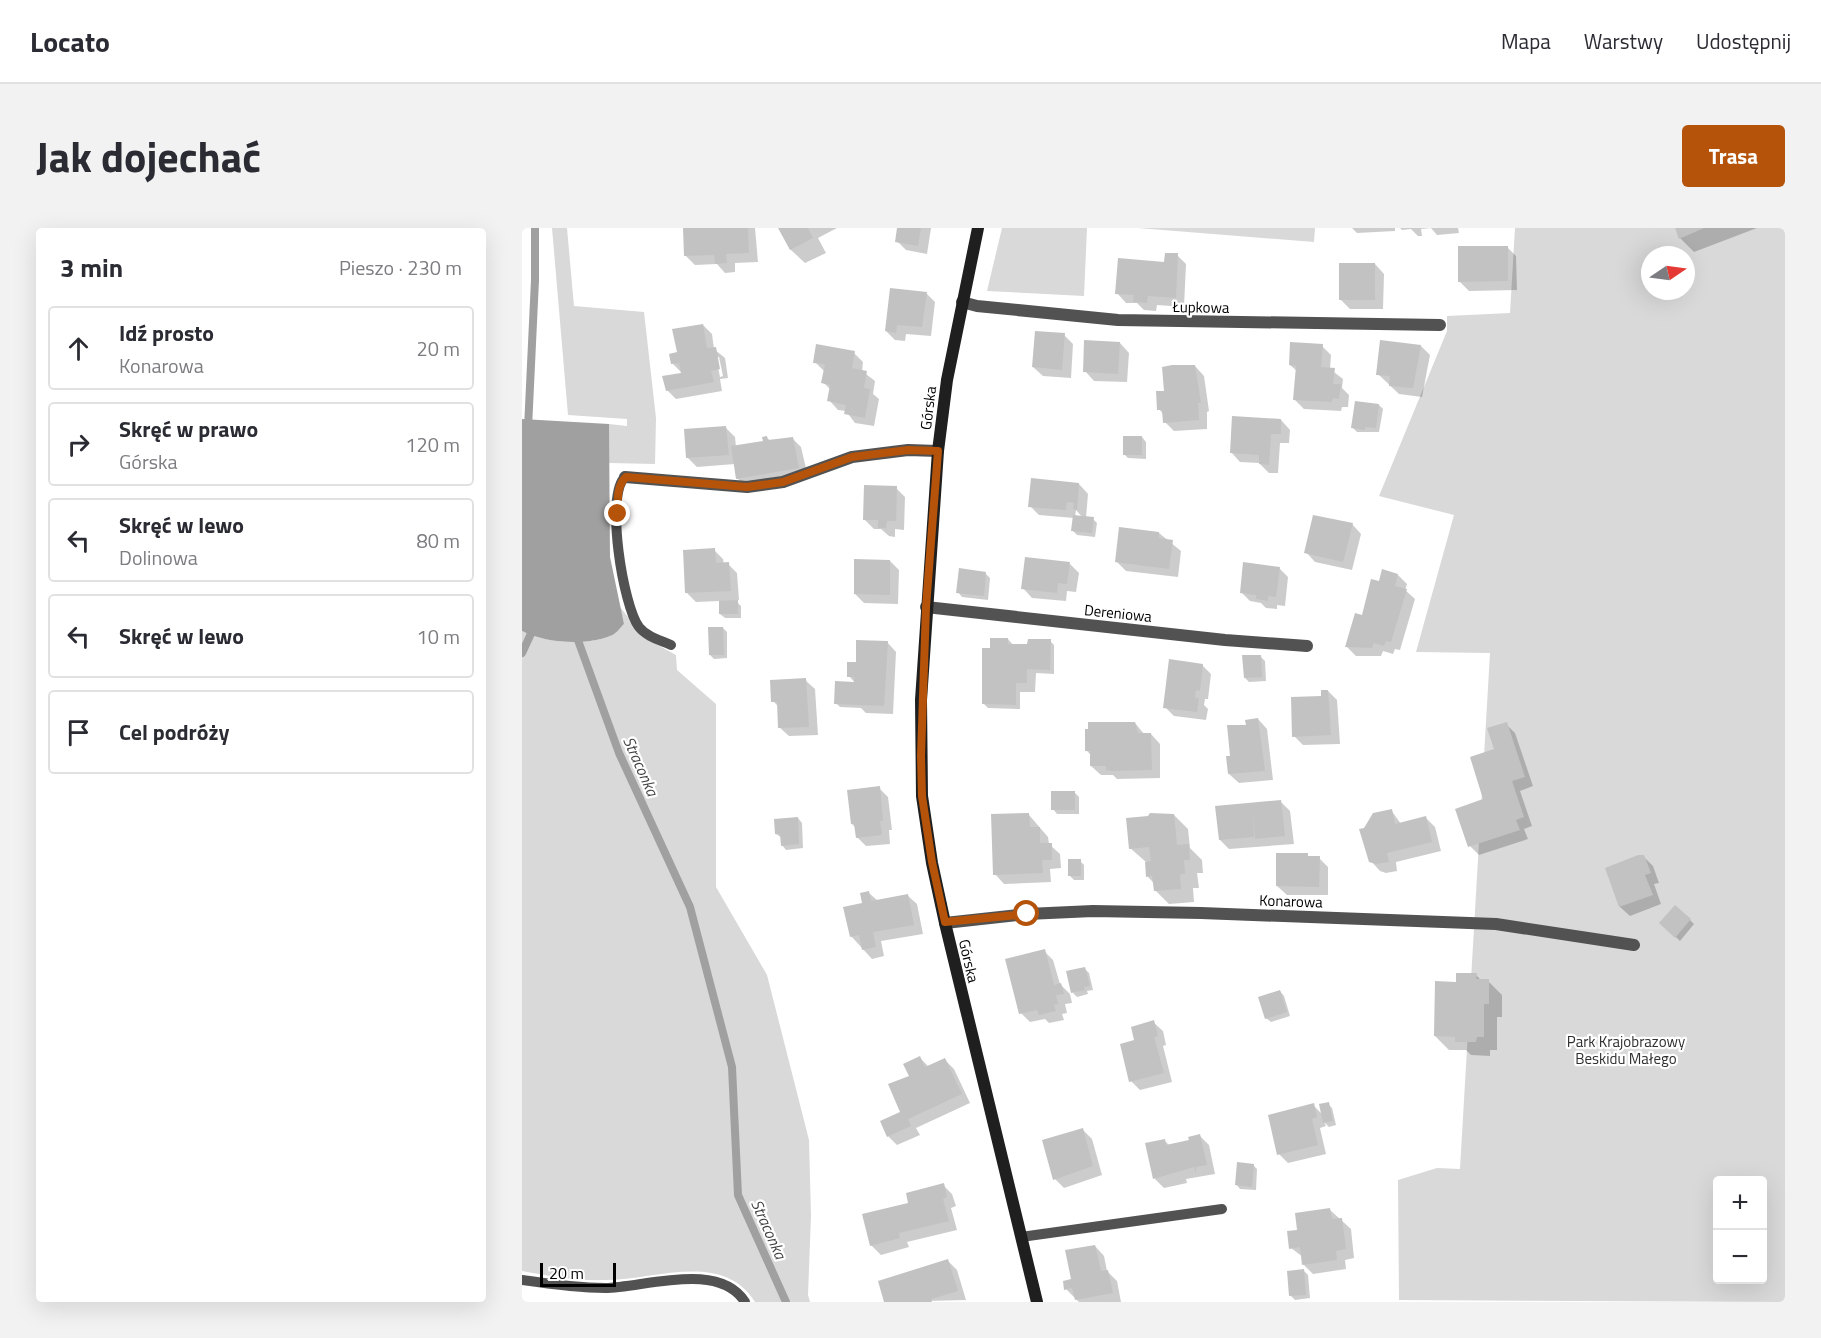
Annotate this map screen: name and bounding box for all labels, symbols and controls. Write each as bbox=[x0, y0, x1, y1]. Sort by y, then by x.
text: Locato bbox=[30, 20, 110, 63]
text: Mapa bbox=[1501, 25, 1551, 57]
text: Warstwy bbox=[1584, 25, 1663, 57]
text: Udostępnij bbox=[1696, 25, 1791, 57]
text: Jak dojechać bbox=[36, 124, 261, 188]
button: Trasa bbox=[1682, 125, 1785, 187]
north arrow bbox=[1641, 246, 1695, 300]
text: 3 min bbox=[60, 248, 123, 287]
text: Pieszo · 230 m bbox=[339, 252, 462, 283]
street label: Łupkowa bbox=[1171, 295, 1230, 319]
text: Idź prosto bbox=[119, 316, 214, 350]
icon: ahead bbox=[62, 332, 95, 365]
text: 20 m bbox=[416, 333, 460, 364]
text: Konarowa bbox=[119, 350, 204, 381]
street label: Górska bbox=[914, 384, 942, 431]
text: Skręć w prawo bbox=[119, 412, 258, 446]
icon: right bbox=[62, 428, 95, 461]
text: 120 m bbox=[405, 429, 460, 460]
text: Górska bbox=[119, 446, 178, 477]
route end bbox=[604, 500, 630, 526]
text: Skręć w lewo bbox=[119, 508, 244, 542]
icon: left bbox=[62, 524, 95, 557]
text: 80 m bbox=[416, 525, 460, 556]
text: Dolinowa bbox=[119, 542, 198, 573]
street label: Dereniowa bbox=[1083, 598, 1153, 628]
text: Skręć w lewo bbox=[119, 619, 244, 653]
icon: left bbox=[62, 620, 95, 653]
text: 10 m bbox=[416, 621, 460, 652]
text: Cel podróży bbox=[119, 715, 229, 749]
icon: arrive bbox=[62, 716, 95, 749]
water label: Straconka bbox=[617, 732, 665, 801]
street label: Konarowa bbox=[1259, 888, 1324, 914]
route start bbox=[1013, 900, 1039, 926]
street label: Górska bbox=[953, 937, 985, 985]
park label: Park Krajobrazowy Beskidu Małego bbox=[1567, 1030, 1685, 1070]
map controls bbox=[1713, 1176, 1767, 1284]
button: + bbox=[1713, 1176, 1767, 1230]
water label: Straconka bbox=[745, 1195, 793, 1264]
button: − bbox=[1713, 1230, 1767, 1284]
scale bar bbox=[540, 1260, 616, 1288]
text: 20 m bbox=[549, 1261, 584, 1285]

